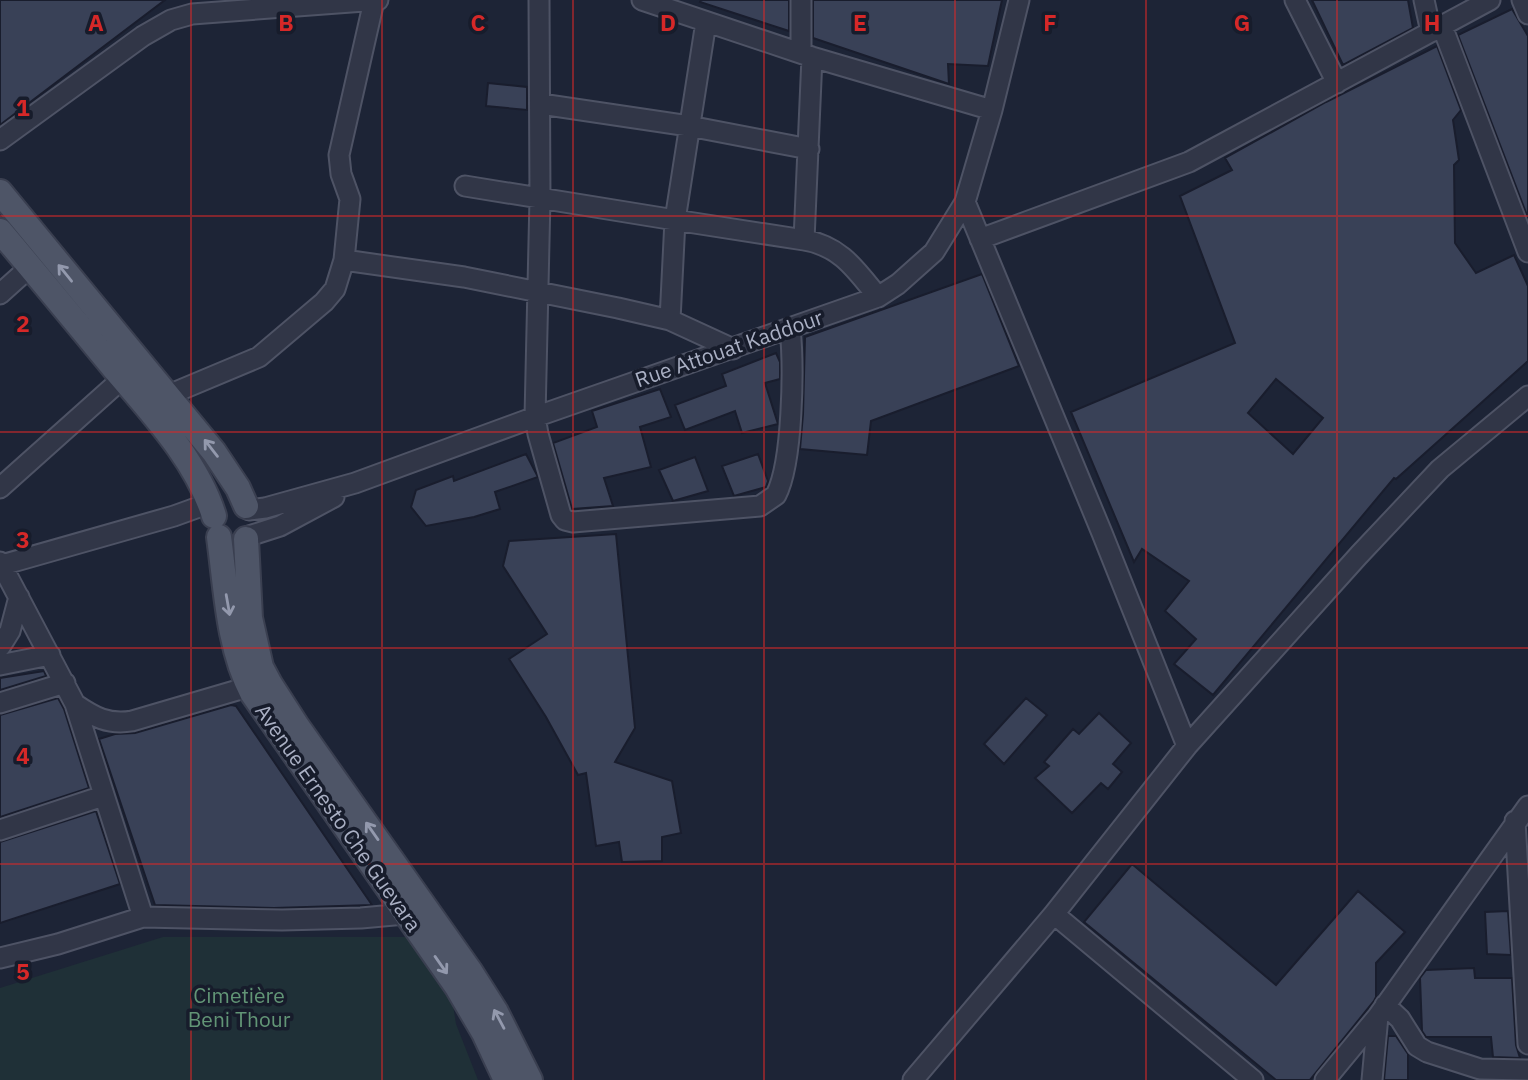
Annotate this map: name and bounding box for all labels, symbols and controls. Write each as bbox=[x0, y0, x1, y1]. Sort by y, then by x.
text: A bbox=[88, 7, 104, 37]
text: B bbox=[278, 7, 294, 37]
text: C bbox=[471, 7, 486, 37]
text: D bbox=[660, 7, 676, 37]
text: E bbox=[853, 7, 867, 37]
text: F bbox=[1043, 7, 1057, 37]
text: G bbox=[1234, 7, 1250, 37]
text: H bbox=[1424, 7, 1440, 37]
text: 1 bbox=[16, 92, 30, 122]
one-way arrow bbox=[58, 265, 73, 283]
street label: Rue Attouat Kaddour bbox=[631, 303, 827, 393]
text: 2 bbox=[16, 308, 30, 338]
one-way arrow bbox=[203, 440, 218, 458]
text: 3 bbox=[16, 524, 30, 554]
one-way arrow bbox=[222, 593, 236, 616]
street label: Avenue Ernesto Che Guevara bbox=[249, 698, 428, 937]
text: 4 bbox=[16, 740, 30, 770]
one-way arrow bbox=[365, 821, 380, 840]
one-way arrow bbox=[434, 955, 448, 974]
text: 5 bbox=[16, 956, 30, 986]
park label: Cimetière Beni Thour bbox=[188, 981, 291, 1033]
one-way arrow bbox=[492, 1009, 505, 1030]

